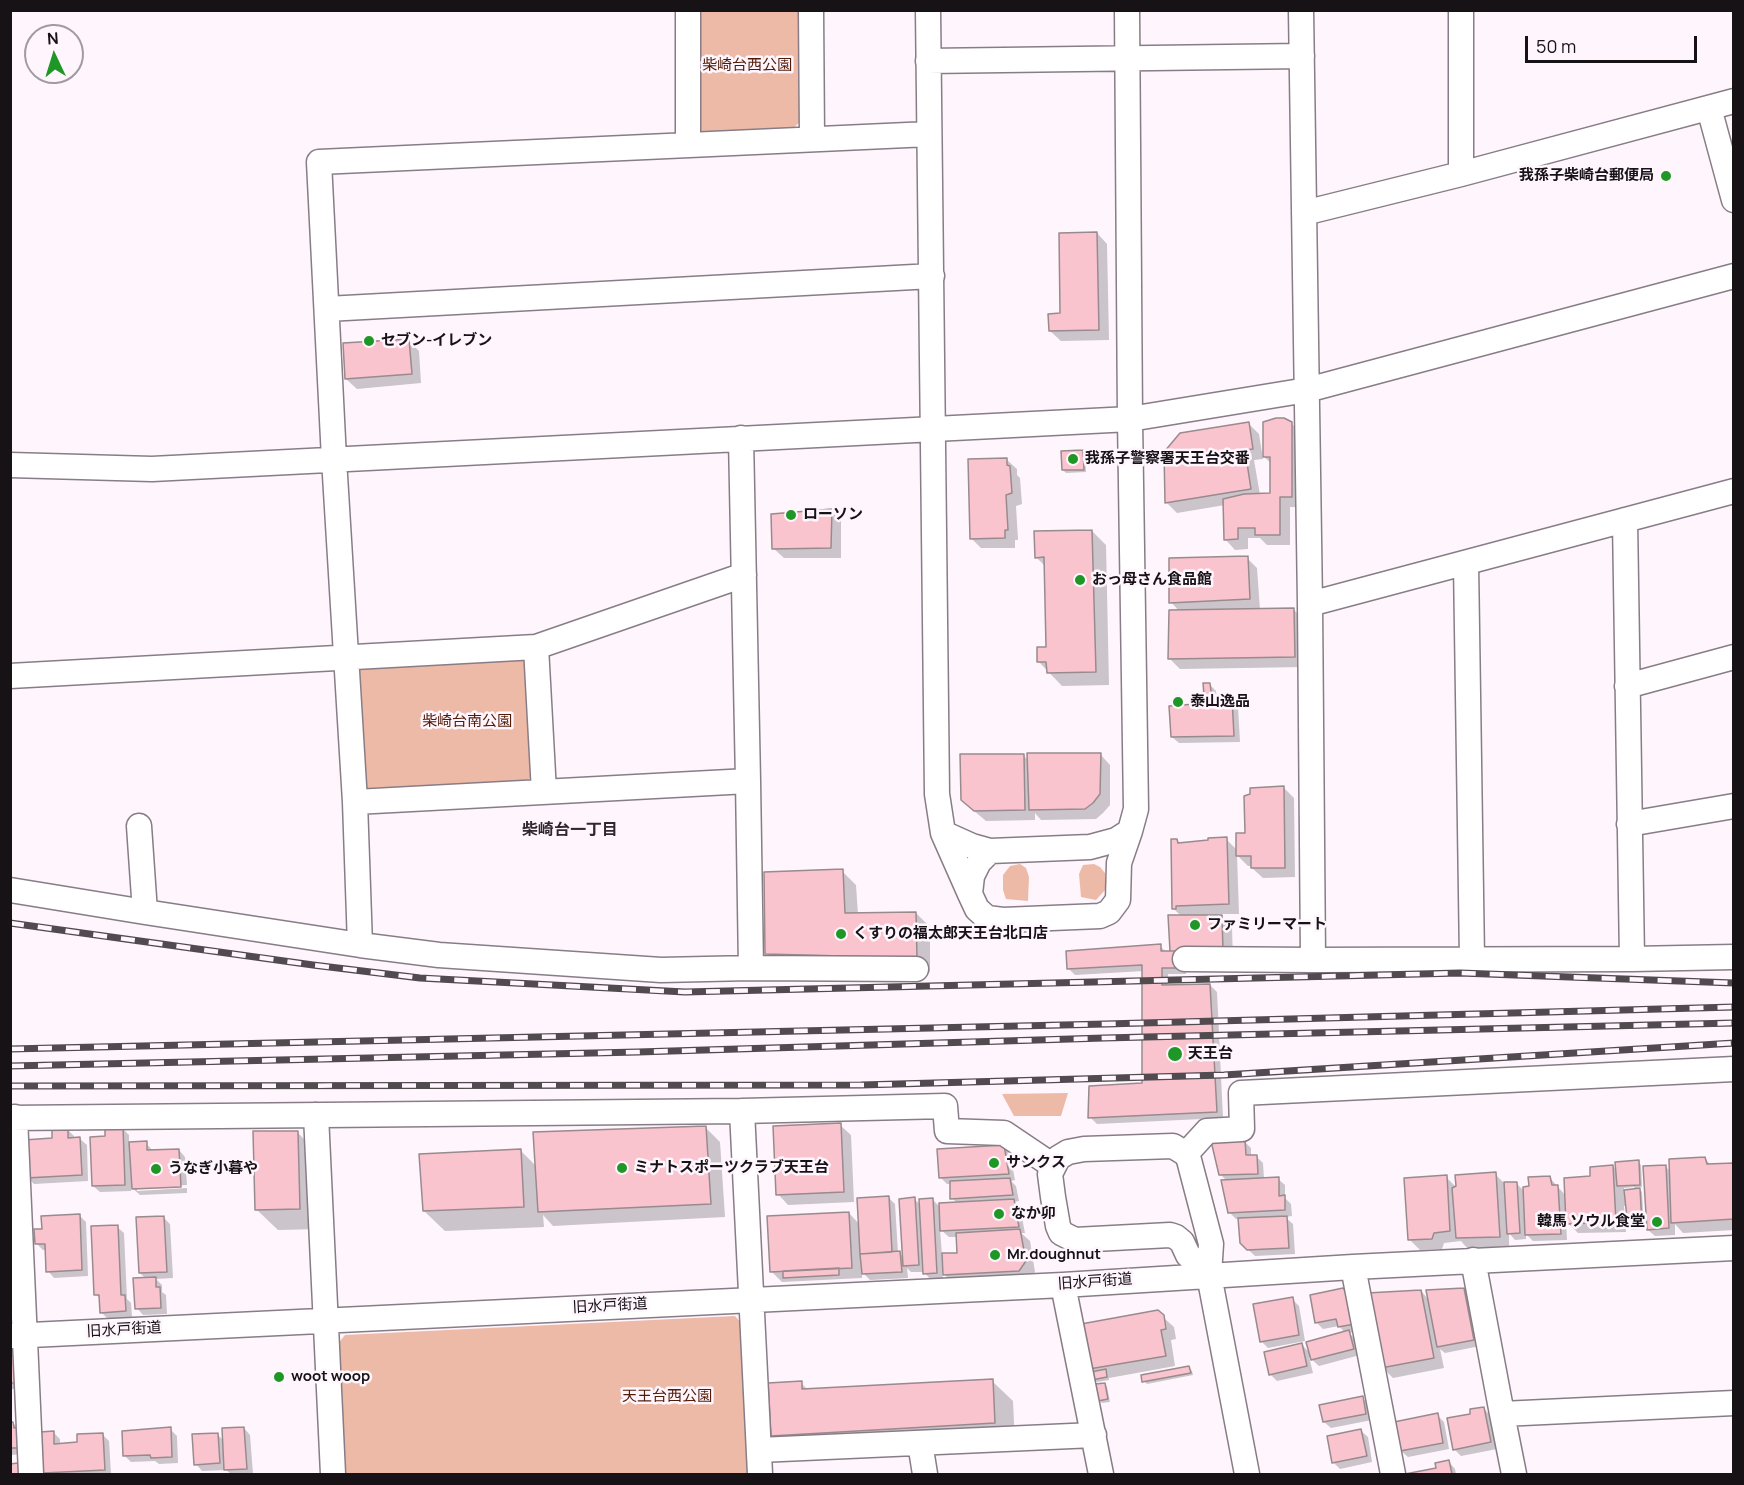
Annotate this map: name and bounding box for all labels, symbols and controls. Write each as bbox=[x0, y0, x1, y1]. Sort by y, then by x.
north arrow bbox=[24, 24, 84, 84]
scale bar bbox=[1528, 24, 1700, 62]
text: N bbox=[46, 27, 59, 49]
text: 50 m bbox=[1536, 34, 1576, 58]
park label: 柴崎台西公園 bbox=[702, 57, 792, 75]
place label: 我孫子柴崎台郵便局 bbox=[1519, 167, 1654, 185]
marker: 我孫子柴崎台郵便局 bbox=[1659, 169, 1673, 183]
place label: セブン-イレブン bbox=[381, 332, 492, 350]
marker: セブン-イレブン bbox=[362, 334, 376, 348]
place label: 我孫子警察署天王台交番 bbox=[1085, 450, 1250, 468]
marker: 我孫子警察署天王台交番 bbox=[1066, 452, 1080, 466]
place label: ローソン bbox=[803, 506, 863, 524]
marker: ローソン bbox=[784, 508, 798, 522]
place label: おっ母さん食品館 bbox=[1092, 571, 1212, 589]
marker: おっ母さん食品館 bbox=[1073, 573, 1087, 587]
place label: 泰山逸品 bbox=[1190, 693, 1250, 711]
marker: 泰山逸品 bbox=[1171, 695, 1185, 709]
park label: 柴崎台南公園 bbox=[422, 713, 512, 731]
district label: 柴崎台一丁目 bbox=[522, 821, 618, 841]
place label: ファミリーマート bbox=[1207, 916, 1327, 934]
marker: ファミリーマート bbox=[1188, 918, 1202, 932]
place label: くすりの福太郎天王台北口店 bbox=[853, 925, 1048, 943]
marker: くすりの福太郎天王台北口店 bbox=[834, 927, 848, 941]
marker: 天王台 bbox=[1166, 1045, 1184, 1063]
place label: 天王台 bbox=[1188, 1045, 1233, 1063]
place label: サンクス bbox=[1006, 1154, 1066, 1172]
marker: サンクス bbox=[987, 1156, 1001, 1170]
place label: ミナトスポーツクラブ天王台 bbox=[634, 1159, 829, 1177]
place label: うなぎ小暮や bbox=[168, 1160, 258, 1178]
marker: ミナトスポーツクラブ天王台 bbox=[615, 1161, 629, 1175]
marker: うなぎ小暮や bbox=[149, 1162, 163, 1176]
place label: なか卯 bbox=[1011, 1205, 1056, 1223]
marker: なか卯 bbox=[992, 1207, 1006, 1221]
place label: 韓馬 ソウル食堂 bbox=[1537, 1213, 1645, 1231]
marker: 韓馬 ソウル食堂 bbox=[1650, 1215, 1664, 1229]
place label: Mr.doughnut bbox=[1007, 1246, 1101, 1264]
marker: Mr.doughnut bbox=[988, 1248, 1002, 1262]
street label: 旧水戸街道 bbox=[1057, 1270, 1133, 1294]
street label: 旧水戸街道 bbox=[572, 1295, 648, 1317]
street label: 旧水戸街道 bbox=[86, 1319, 162, 1341]
place label: woot woop bbox=[291, 1368, 370, 1386]
marker: woot woop bbox=[272, 1370, 286, 1384]
park label: 天王台西公園 bbox=[622, 1388, 712, 1406]

